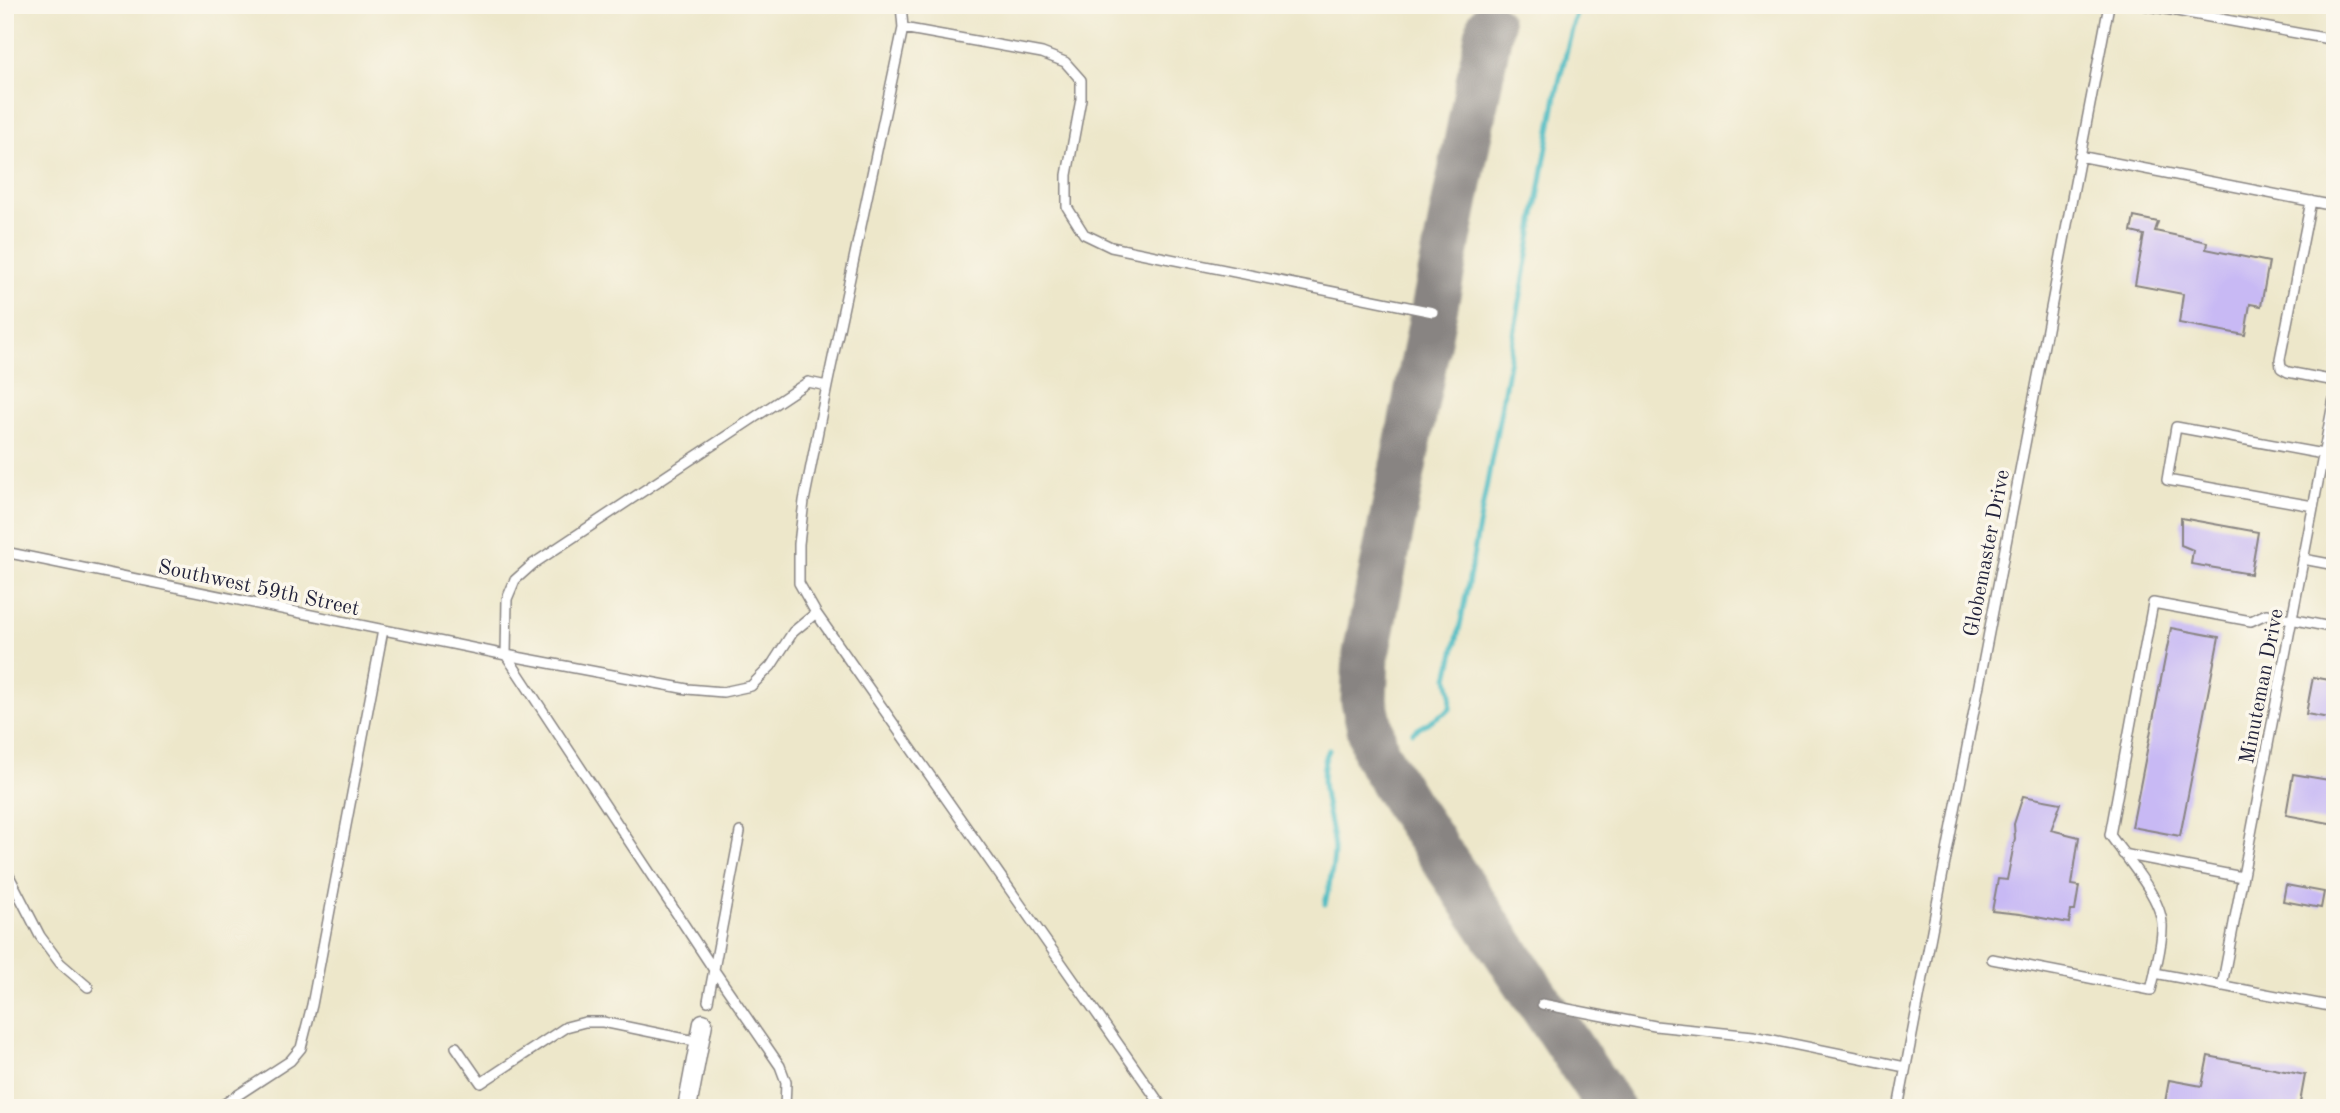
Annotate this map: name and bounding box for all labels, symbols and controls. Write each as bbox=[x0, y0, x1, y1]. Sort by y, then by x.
street label: Globemaster Drive bbox=[1961, 468, 2014, 639]
street label: Southwest 59th Street bbox=[156, 557, 361, 620]
street label: Minuteman Drive bbox=[2237, 607, 2288, 766]

